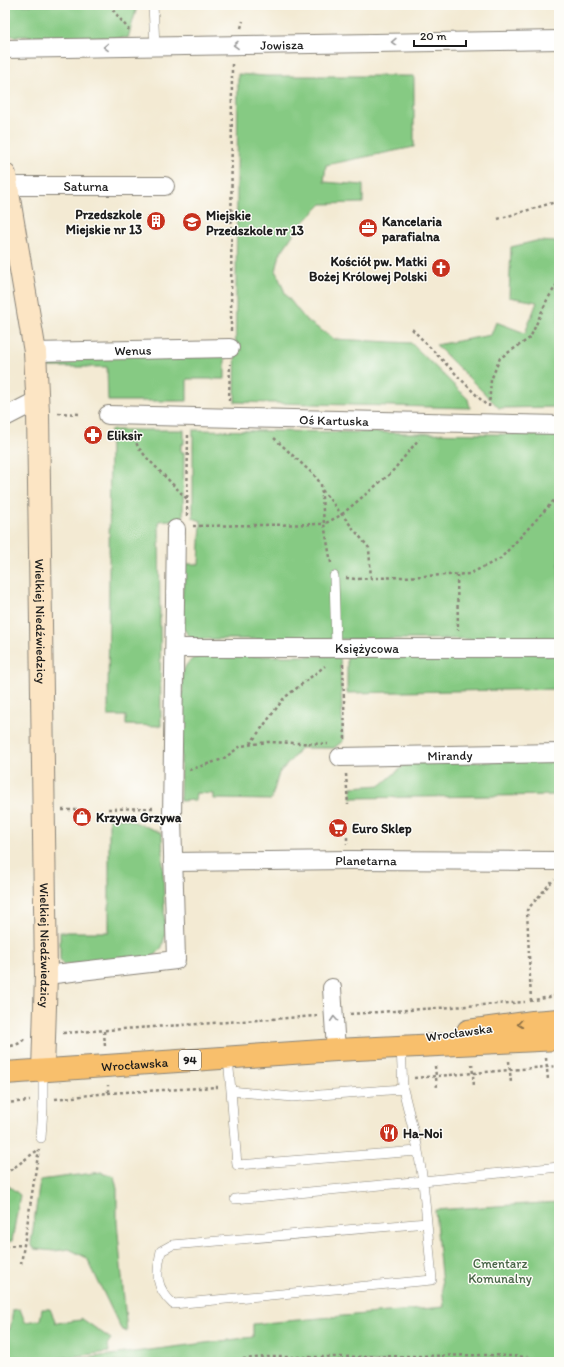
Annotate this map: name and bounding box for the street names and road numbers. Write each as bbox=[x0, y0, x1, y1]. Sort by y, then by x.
street label: Jowisza bbox=[260, 37, 304, 53]
street label: Saturna bbox=[63, 179, 109, 194]
street label: Wenus bbox=[114, 343, 152, 358]
street label: Oś Kartuska bbox=[299, 412, 369, 429]
street label: Wielkiej Niedźwiedzicy bbox=[32, 559, 49, 684]
street label: Księżycowa bbox=[335, 641, 399, 656]
street label: Mirandy bbox=[427, 748, 473, 763]
street label: Planetarna bbox=[335, 853, 397, 868]
street label: Wielkiej Niedźwiedzicy bbox=[37, 883, 53, 1008]
street label: Wrocławska bbox=[425, 1020, 494, 1045]
road number: 94 bbox=[179, 1050, 201, 1070]
street label: Wrocławska bbox=[101, 1055, 169, 1074]

